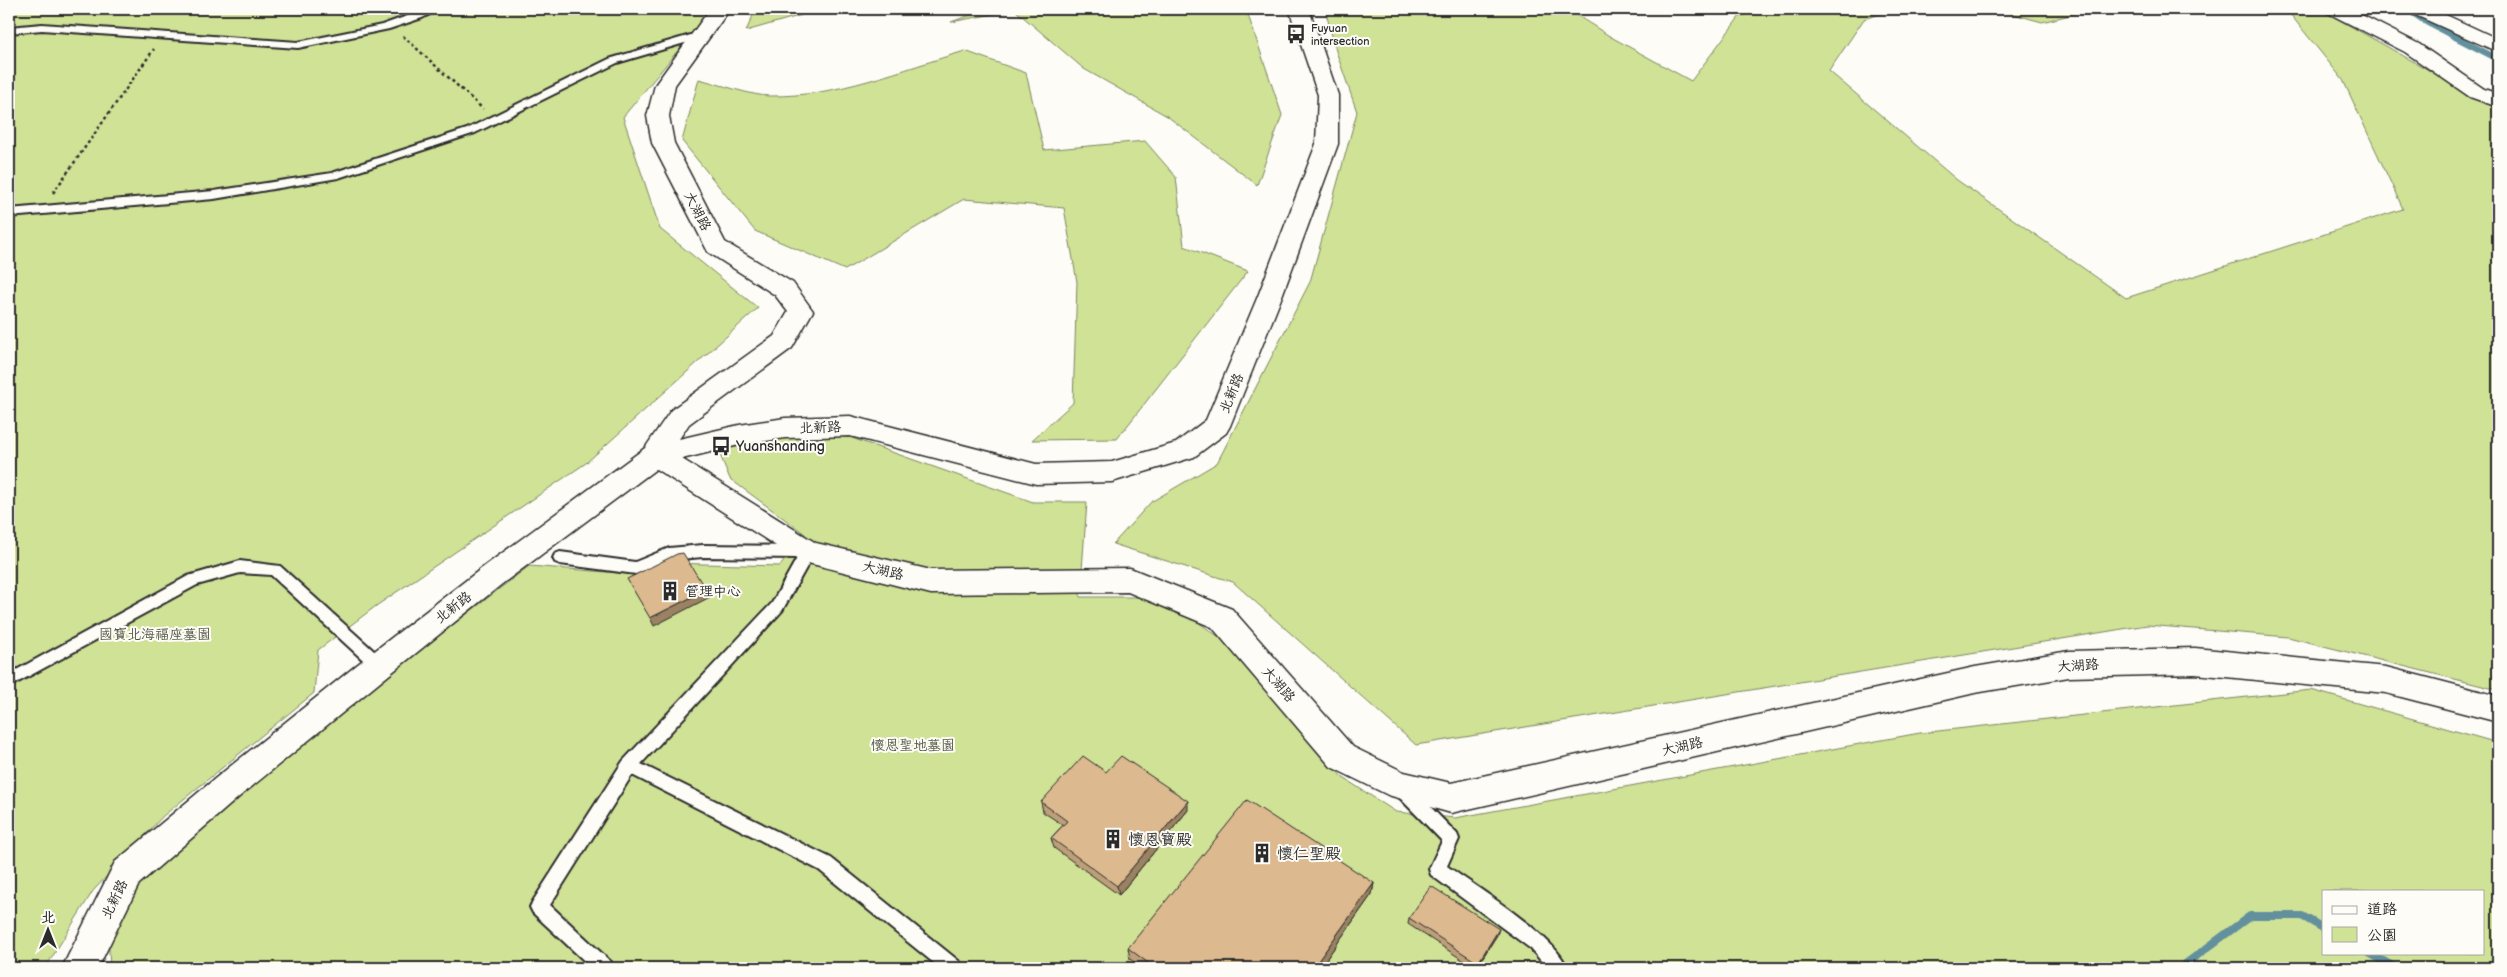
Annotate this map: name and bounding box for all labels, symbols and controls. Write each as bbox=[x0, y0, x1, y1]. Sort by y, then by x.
place label: Fuyuan intersection bbox=[1311, 22, 1370, 48]
bus stop icon: Fuyuan intersection bbox=[1285, 23, 1307, 45]
street label: 大湖路 bbox=[680, 189, 715, 234]
street label: 北新路 bbox=[1216, 371, 1247, 416]
street label: 北新路 bbox=[799, 418, 841, 437]
bus stop icon: Yuanshanding bbox=[710, 435, 732, 457]
place label: Yuanshanding bbox=[735, 438, 825, 455]
street label: 大湖路 bbox=[861, 557, 905, 583]
building icon: 管理中心 bbox=[659, 580, 681, 602]
place label: 管理中心 bbox=[685, 583, 741, 600]
street label: 北新路 bbox=[432, 588, 475, 627]
park label: 國寶北海福座墓園 bbox=[99, 626, 211, 643]
street label: 大湖路 bbox=[2056, 656, 2100, 675]
street label: 大湖路 bbox=[1258, 663, 1299, 706]
street label: 大湖路 bbox=[1660, 733, 1704, 759]
park label: 懷恩聖地墓園 bbox=[871, 737, 955, 754]
building icon: 懷恩寶殿 bbox=[1102, 828, 1124, 850]
place label: 懷恩寶殿 bbox=[1128, 831, 1192, 850]
building icon: 懷仁聖殿 bbox=[1251, 842, 1273, 864]
place label: 懷仁聖殿 bbox=[1277, 845, 1341, 864]
street label: 北新路 bbox=[98, 877, 131, 922]
legend bbox=[2322, 890, 2484, 954]
text: 道路 bbox=[2367, 900, 2397, 919]
north arrow bbox=[22, 904, 72, 954]
text: 北 bbox=[41, 909, 55, 926]
text: 公園 bbox=[2367, 926, 2397, 945]

